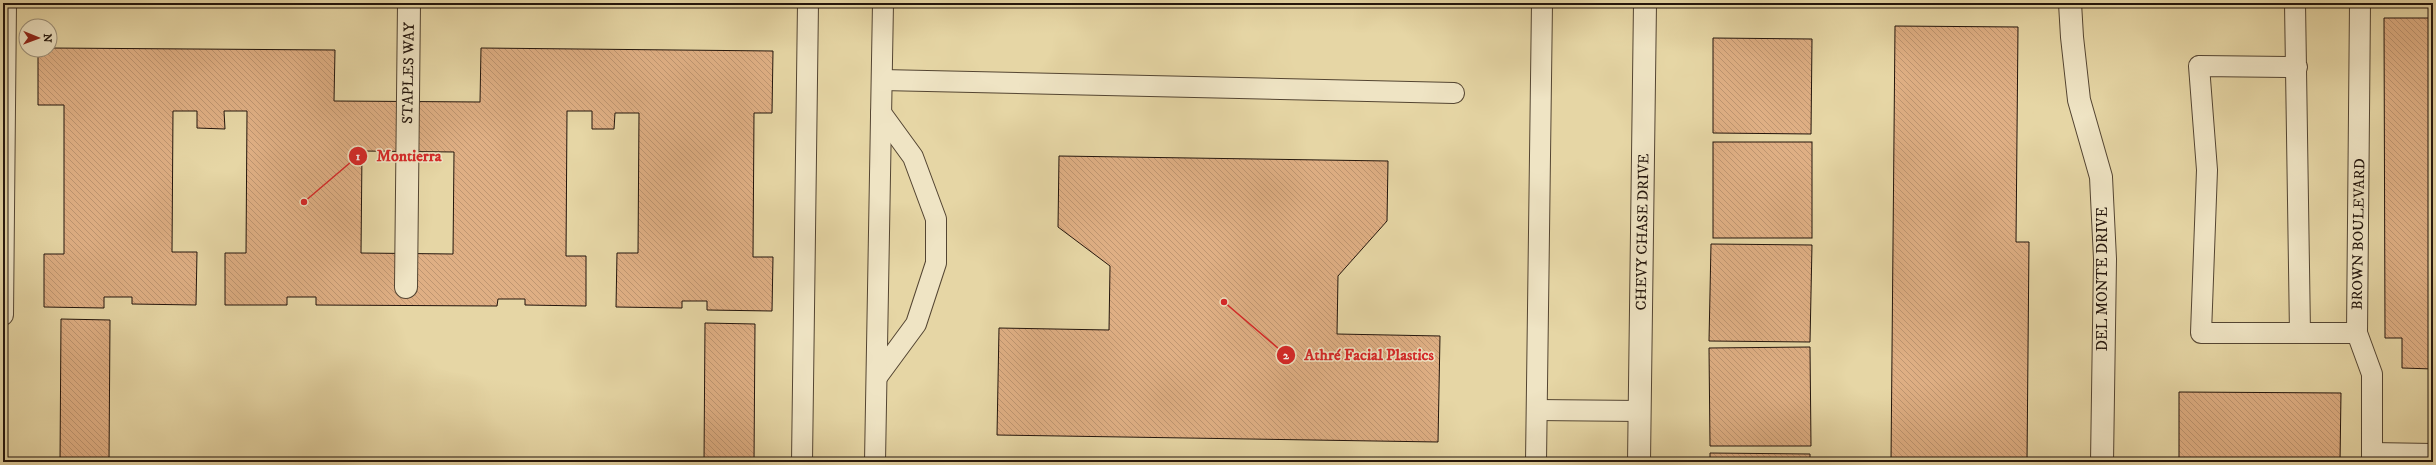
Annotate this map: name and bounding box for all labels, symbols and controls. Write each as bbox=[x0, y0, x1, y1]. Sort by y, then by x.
north arrow bbox=[18, 18, 58, 58]
street label: STAPLES WAY bbox=[398, 22, 419, 124]
text: N bbox=[40, 34, 54, 43]
callout: Montierra bbox=[348, 142, 449, 170]
text: Montierra bbox=[376, 146, 443, 166]
text: 1 bbox=[356, 149, 361, 164]
street label: CHEVY CHASE DRIVE bbox=[1632, 153, 1653, 311]
street label: BROWN BOULEVARD bbox=[2348, 158, 2369, 310]
street label: DEL MONTE DRIVE bbox=[2093, 206, 2112, 351]
callout: Athré Facial Plastics bbox=[1276, 341, 1441, 369]
text: Athré Facial Plastics bbox=[1303, 345, 1434, 365]
text: 2 bbox=[1283, 348, 1290, 363]

